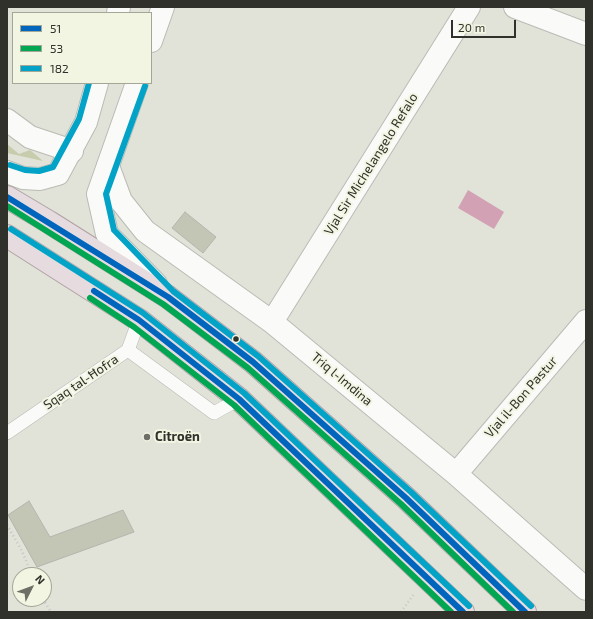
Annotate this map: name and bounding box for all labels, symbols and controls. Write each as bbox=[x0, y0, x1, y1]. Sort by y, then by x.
legend bbox=[12, 12, 152, 84]
scale bar bbox=[453, 12, 518, 38]
text: 20 m bbox=[458, 20, 485, 34]
text: 51 bbox=[50, 21, 61, 35]
text: 53 bbox=[50, 41, 63, 55]
text: 182 bbox=[50, 61, 69, 75]
street label: Vjal Sir Michelangelo Refalo bbox=[321, 90, 421, 238]
unlabelled marker bbox=[231, 334, 241, 344]
street label: Triq l-Imdina bbox=[308, 349, 376, 409]
street label: Sqaq tal-Ħofra bbox=[41, 351, 121, 413]
street label: Vjal il-Bon Pastur bbox=[481, 353, 561, 441]
place label: Citroën bbox=[155, 429, 200, 445]
marker: Citroën bbox=[142, 432, 152, 442]
north arrow bbox=[12, 567, 52, 607]
text: N bbox=[33, 572, 48, 587]

